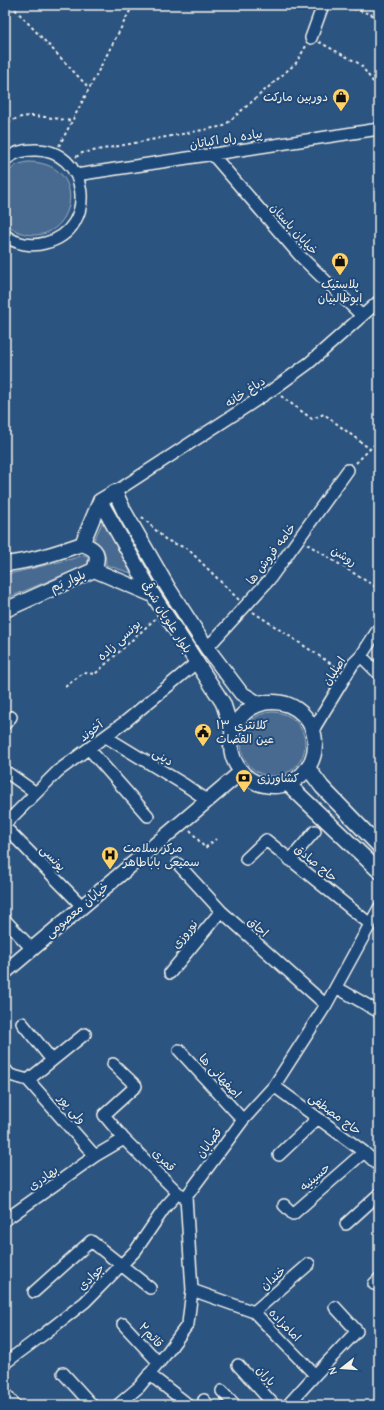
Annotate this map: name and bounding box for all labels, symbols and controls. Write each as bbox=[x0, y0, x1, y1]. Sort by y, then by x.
shop icon: دوربین مارکت bbox=[331, 87, 351, 112]
place label: دوربین مارکت bbox=[263, 90, 328, 105]
street label: پیاده راه اکباتان bbox=[189, 126, 264, 153]
street label: خیابان باستان bbox=[267, 200, 321, 258]
shop icon: پلاستیک ابوطالبیان bbox=[330, 251, 350, 276]
place label: پلاستیک ابوطالبیان bbox=[318, 277, 362, 306]
street label: دباغ خانه bbox=[222, 374, 269, 412]
street label: خامه فروش ها bbox=[243, 521, 299, 588]
street label: روشن bbox=[328, 543, 359, 570]
street label: بلوار بَم bbox=[48, 567, 89, 596]
street label: بلوار علویان شرقی bbox=[138, 578, 195, 656]
street label: یونسی زاده bbox=[94, 616, 144, 664]
street label: اصلیان bbox=[320, 654, 348, 688]
street label: آخوند bbox=[76, 717, 107, 744]
place label: کلانتری ۱۳ عین القضات bbox=[216, 718, 274, 746]
public building icon: کلانتری ۱۳ عین القضات bbox=[193, 722, 213, 747]
street label: دینی bbox=[150, 745, 176, 769]
bank icon: کشاورزی bbox=[234, 768, 254, 793]
place label: کشاورزی bbox=[257, 771, 299, 786]
place label: مرکز سلامت سمیعی باباطاهر bbox=[122, 841, 199, 870]
street label: یونسی bbox=[37, 842, 69, 875]
street label: حاج صادق bbox=[291, 842, 340, 886]
hospital icon: مرکز سلامت سمیعی باباطاهر bbox=[100, 845, 120, 870]
street label: خیابان معصومی bbox=[42, 879, 112, 941]
street label: اجاق bbox=[244, 914, 271, 941]
street label: نوروزی bbox=[169, 917, 202, 952]
street label: اصفهانی ها bbox=[195, 1051, 244, 1102]
street label: حاج مصطفی bbox=[305, 1090, 364, 1139]
street label: ولی پور bbox=[54, 1091, 89, 1127]
street label: قصابان bbox=[193, 1125, 225, 1161]
street label: قمری bbox=[150, 1146, 178, 1174]
street label: حسینیه bbox=[297, 1160, 333, 1194]
street label: بهادری bbox=[25, 1163, 61, 1194]
street label: جوادی bbox=[75, 1261, 108, 1294]
street label: خندان bbox=[258, 1263, 288, 1293]
street label: امامزاده bbox=[266, 1306, 304, 1344]
street label: قائم۲ bbox=[135, 1320, 166, 1352]
north arrow bbox=[322, 1348, 362, 1388]
street label: باران bbox=[253, 1363, 279, 1390]
text: N bbox=[326, 1365, 340, 1376]

